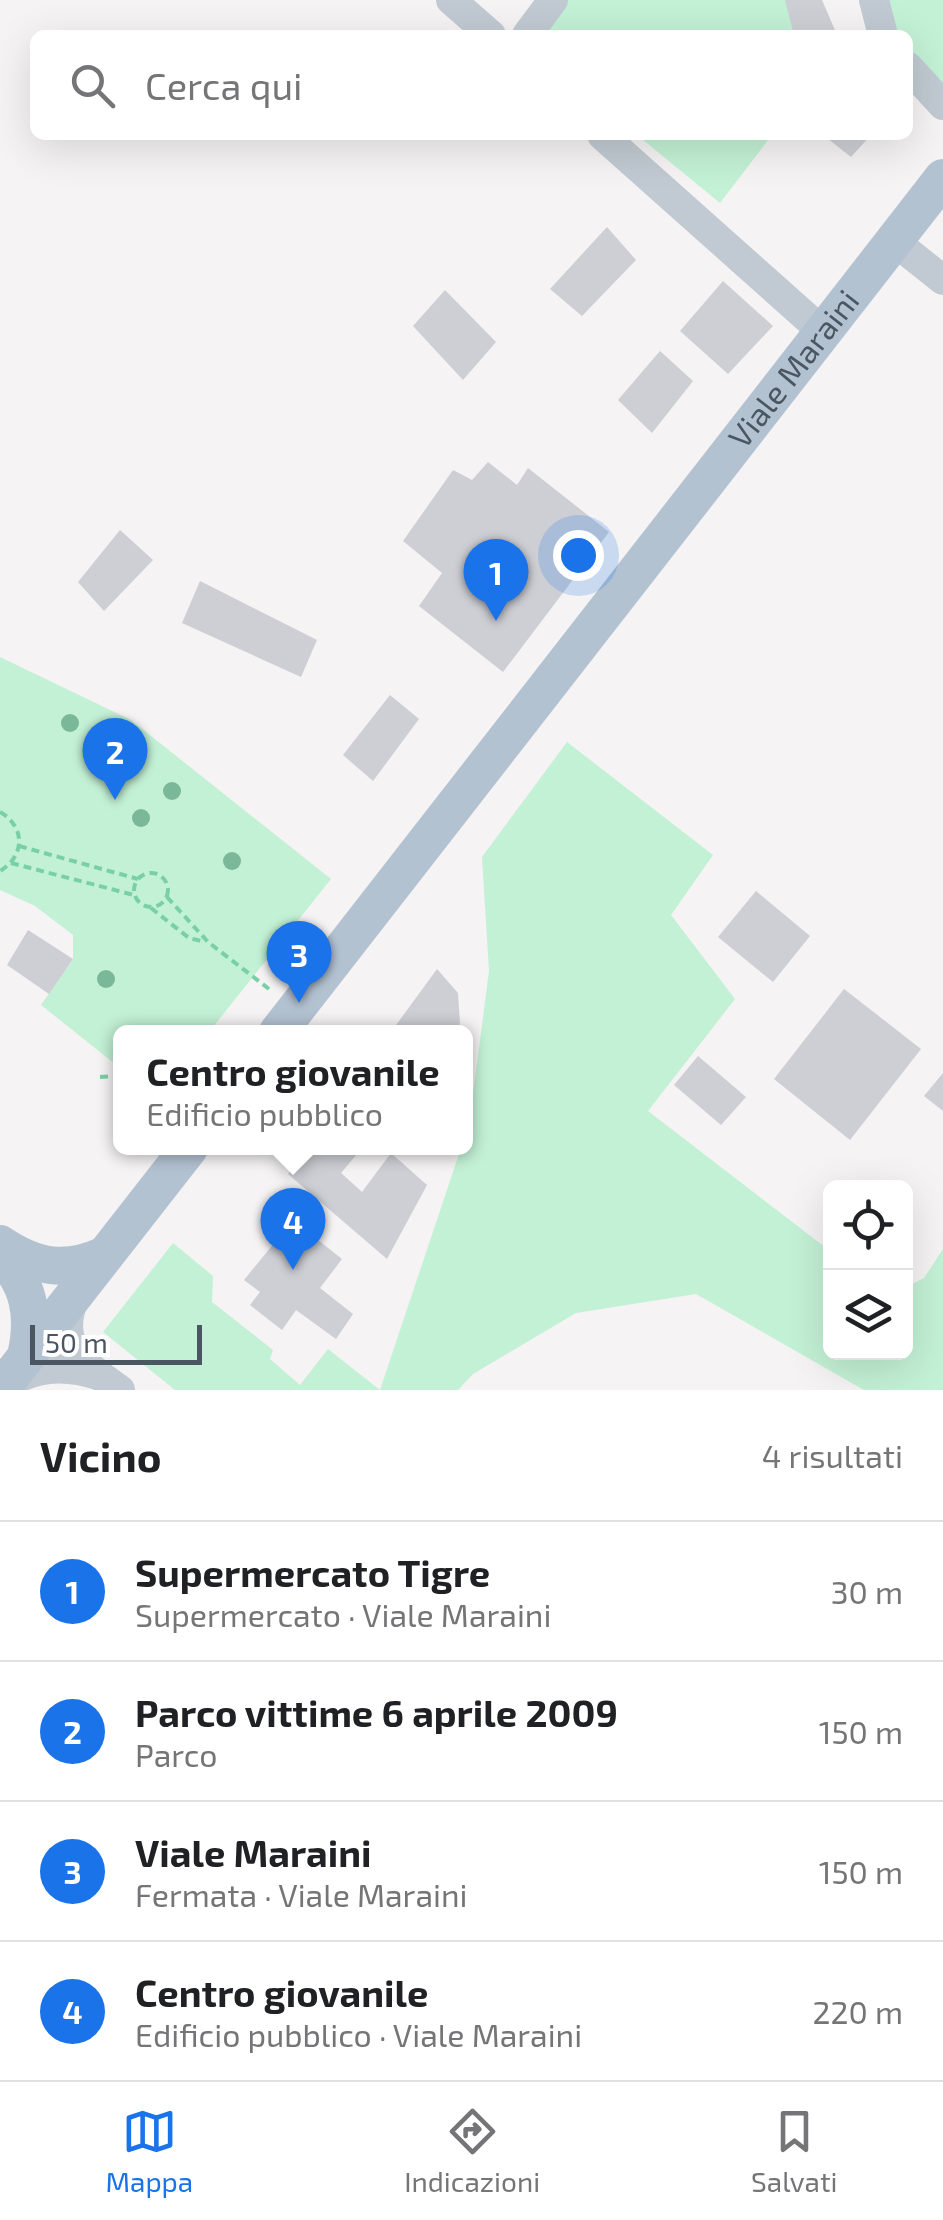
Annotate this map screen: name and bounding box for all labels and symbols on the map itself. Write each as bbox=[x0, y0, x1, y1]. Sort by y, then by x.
street label: Viale Maraini bbox=[719, 282, 866, 454]
your location bbox=[553, 530, 604, 581]
pin: 1 bbox=[464, 538, 528, 621]
pin: 2 bbox=[82, 718, 148, 800]
pin: 3 bbox=[266, 920, 332, 1003]
pin: 4 bbox=[260, 1188, 326, 1270]
scale bar bbox=[30, 1320, 202, 1364]

